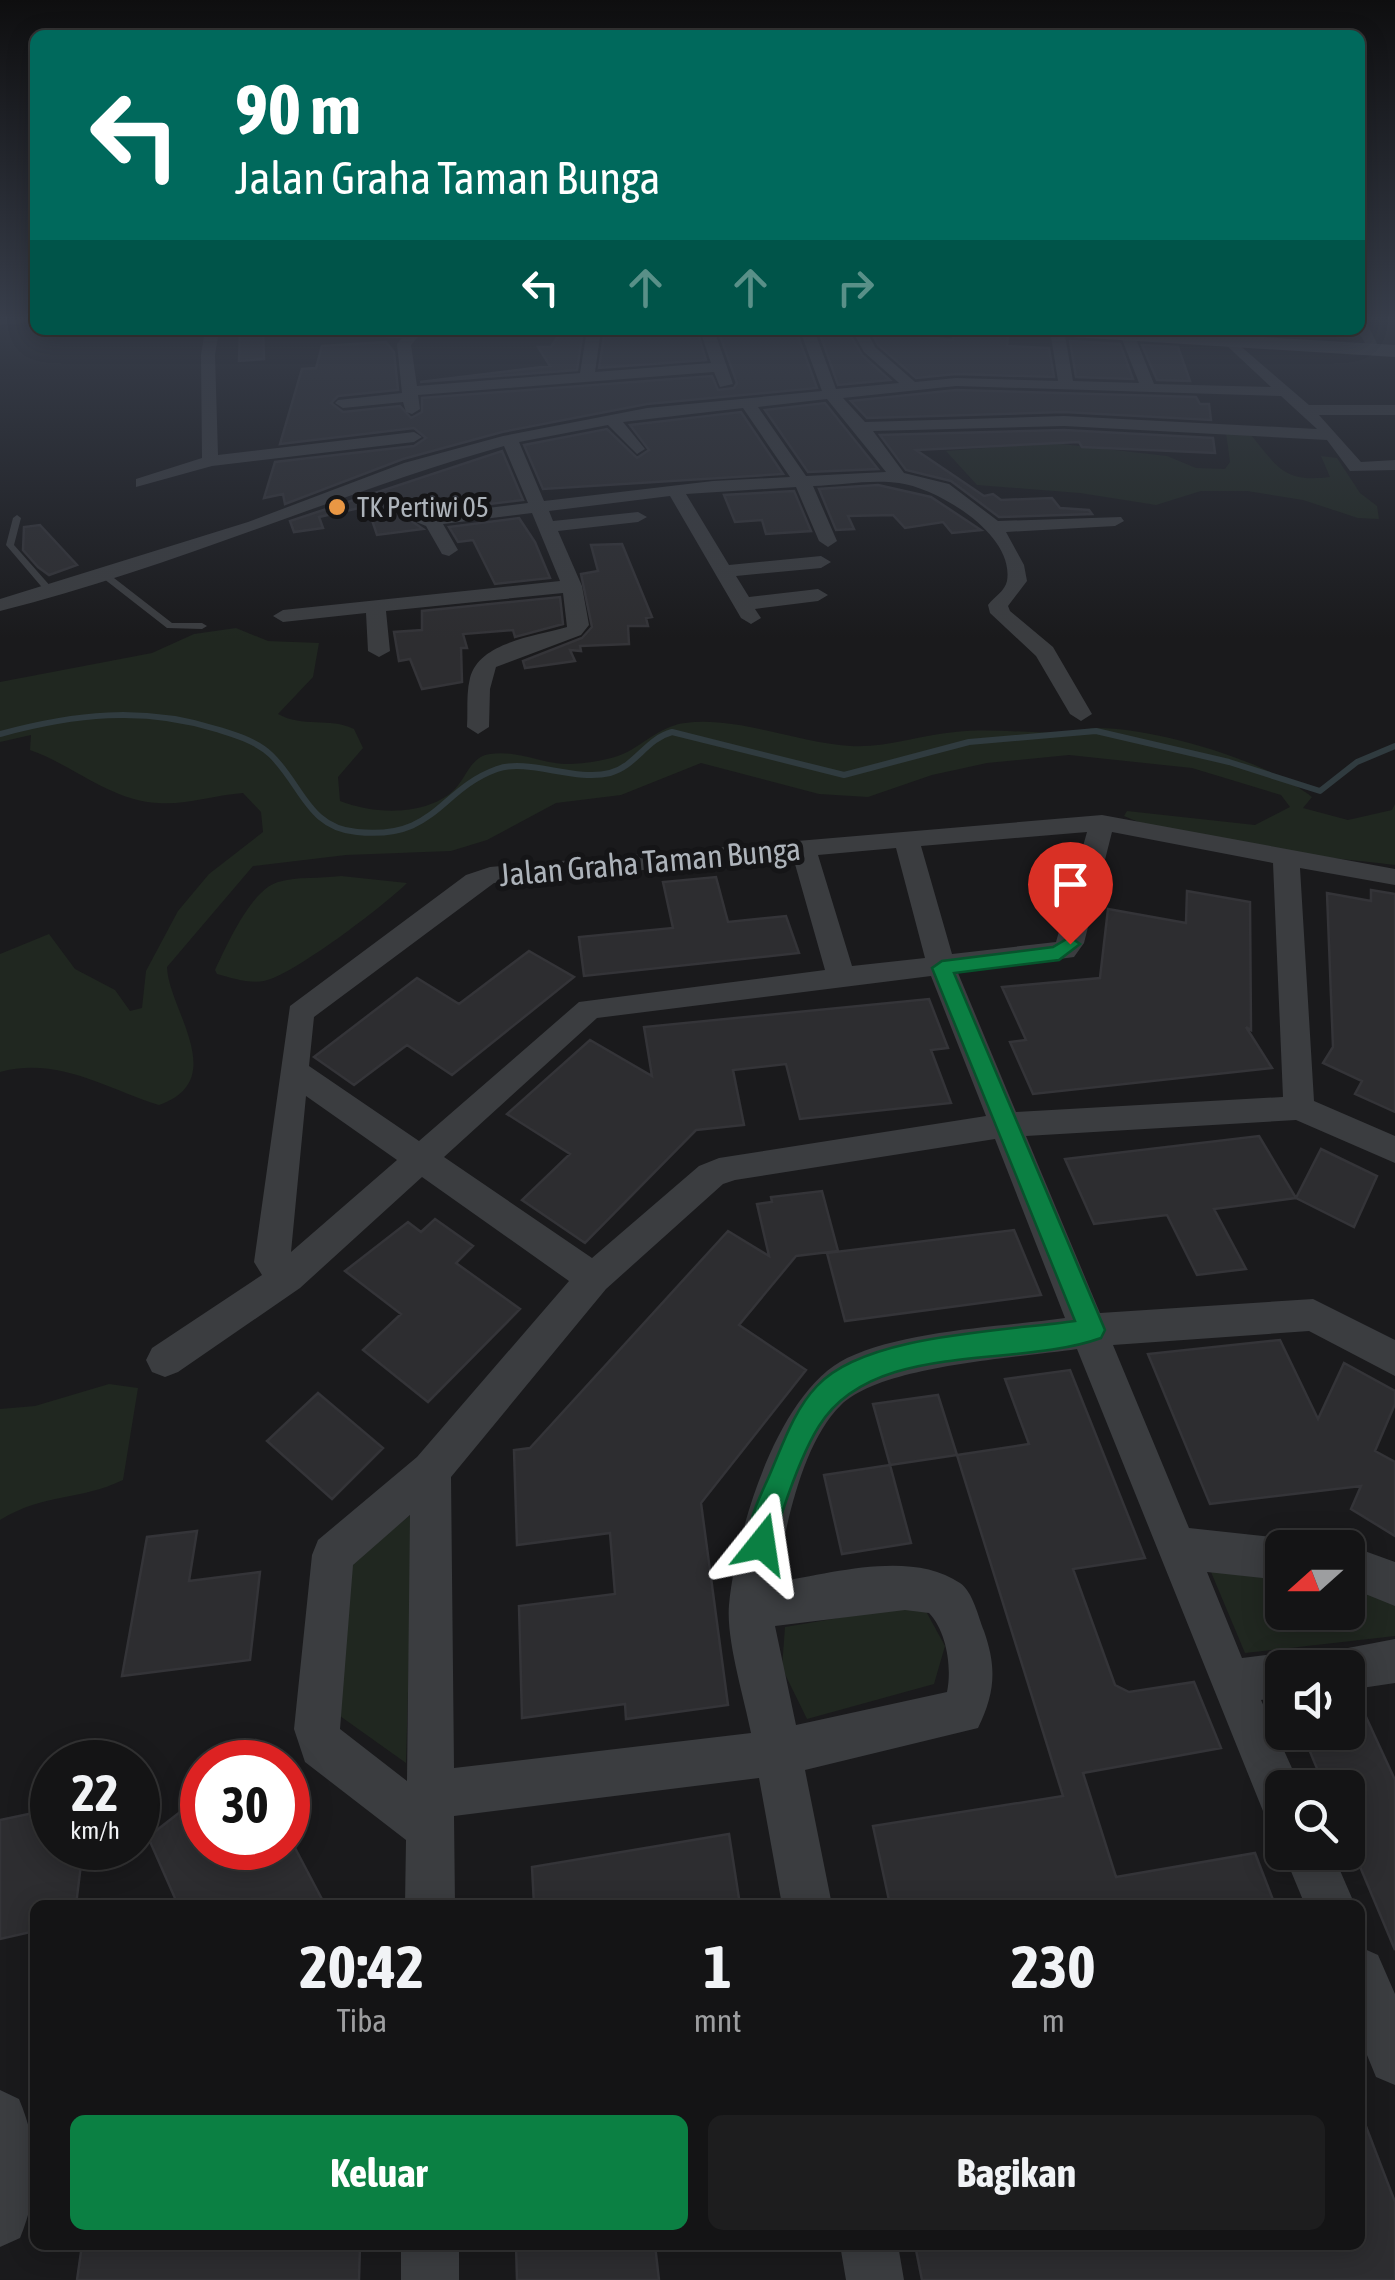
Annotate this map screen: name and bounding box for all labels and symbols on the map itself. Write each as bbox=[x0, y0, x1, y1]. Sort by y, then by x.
place label: TK Pertiwi 05 bbox=[357, 491, 489, 523]
marker: TK Pertiwi 05 bbox=[326, 496, 348, 518]
street label: Jalan Graha Taman Bunga bbox=[498, 830, 802, 893]
pin bbox=[1028, 842, 1113, 945]
position arrow bbox=[710, 1492, 814, 1596]
north arrow bbox=[1265, 1530, 1365, 1630]
speed limit sign: 30 bbox=[180, 1740, 310, 1870]

